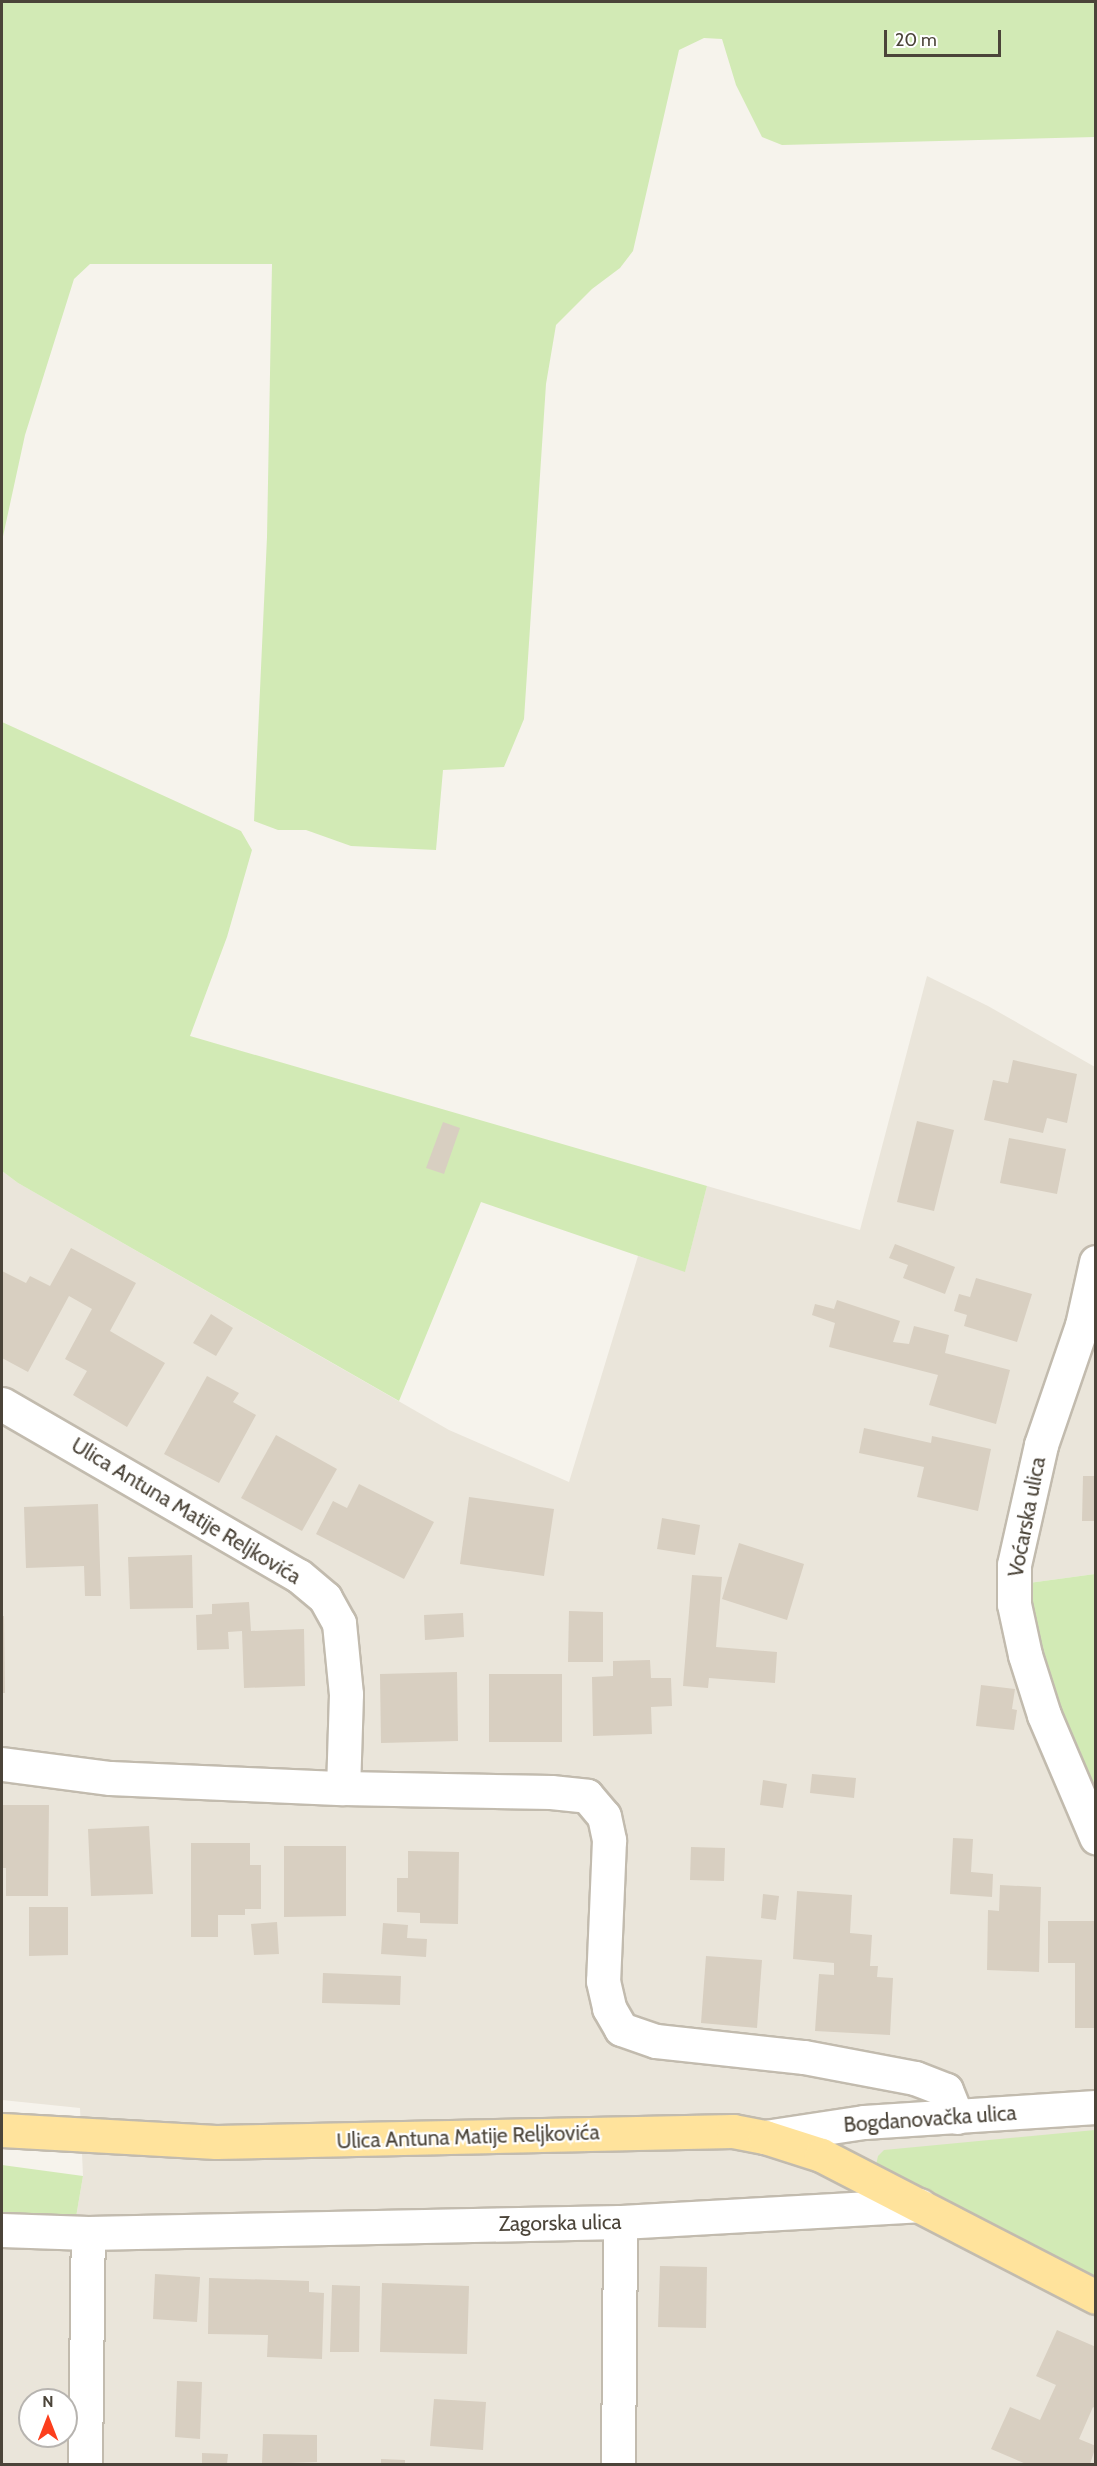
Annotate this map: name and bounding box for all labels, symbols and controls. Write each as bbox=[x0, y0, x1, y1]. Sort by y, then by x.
scale bar bbox=[887, 18, 1004, 56]
text: 20 m bbox=[895, 29, 937, 51]
street label: Ulica Antuna Matije Reljkovića bbox=[67, 1432, 305, 1590]
street label: Voćarska ulica bbox=[1003, 1455, 1051, 1579]
street label: Bogdanovačka ulica bbox=[843, 2100, 1017, 2138]
street label: Ulica Antuna Matije Reljkovića bbox=[336, 2120, 600, 2154]
street label: Zagorska ulica bbox=[498, 2209, 622, 2237]
north arrow bbox=[18, 2388, 78, 2448]
text: N bbox=[42, 2392, 54, 2411]

